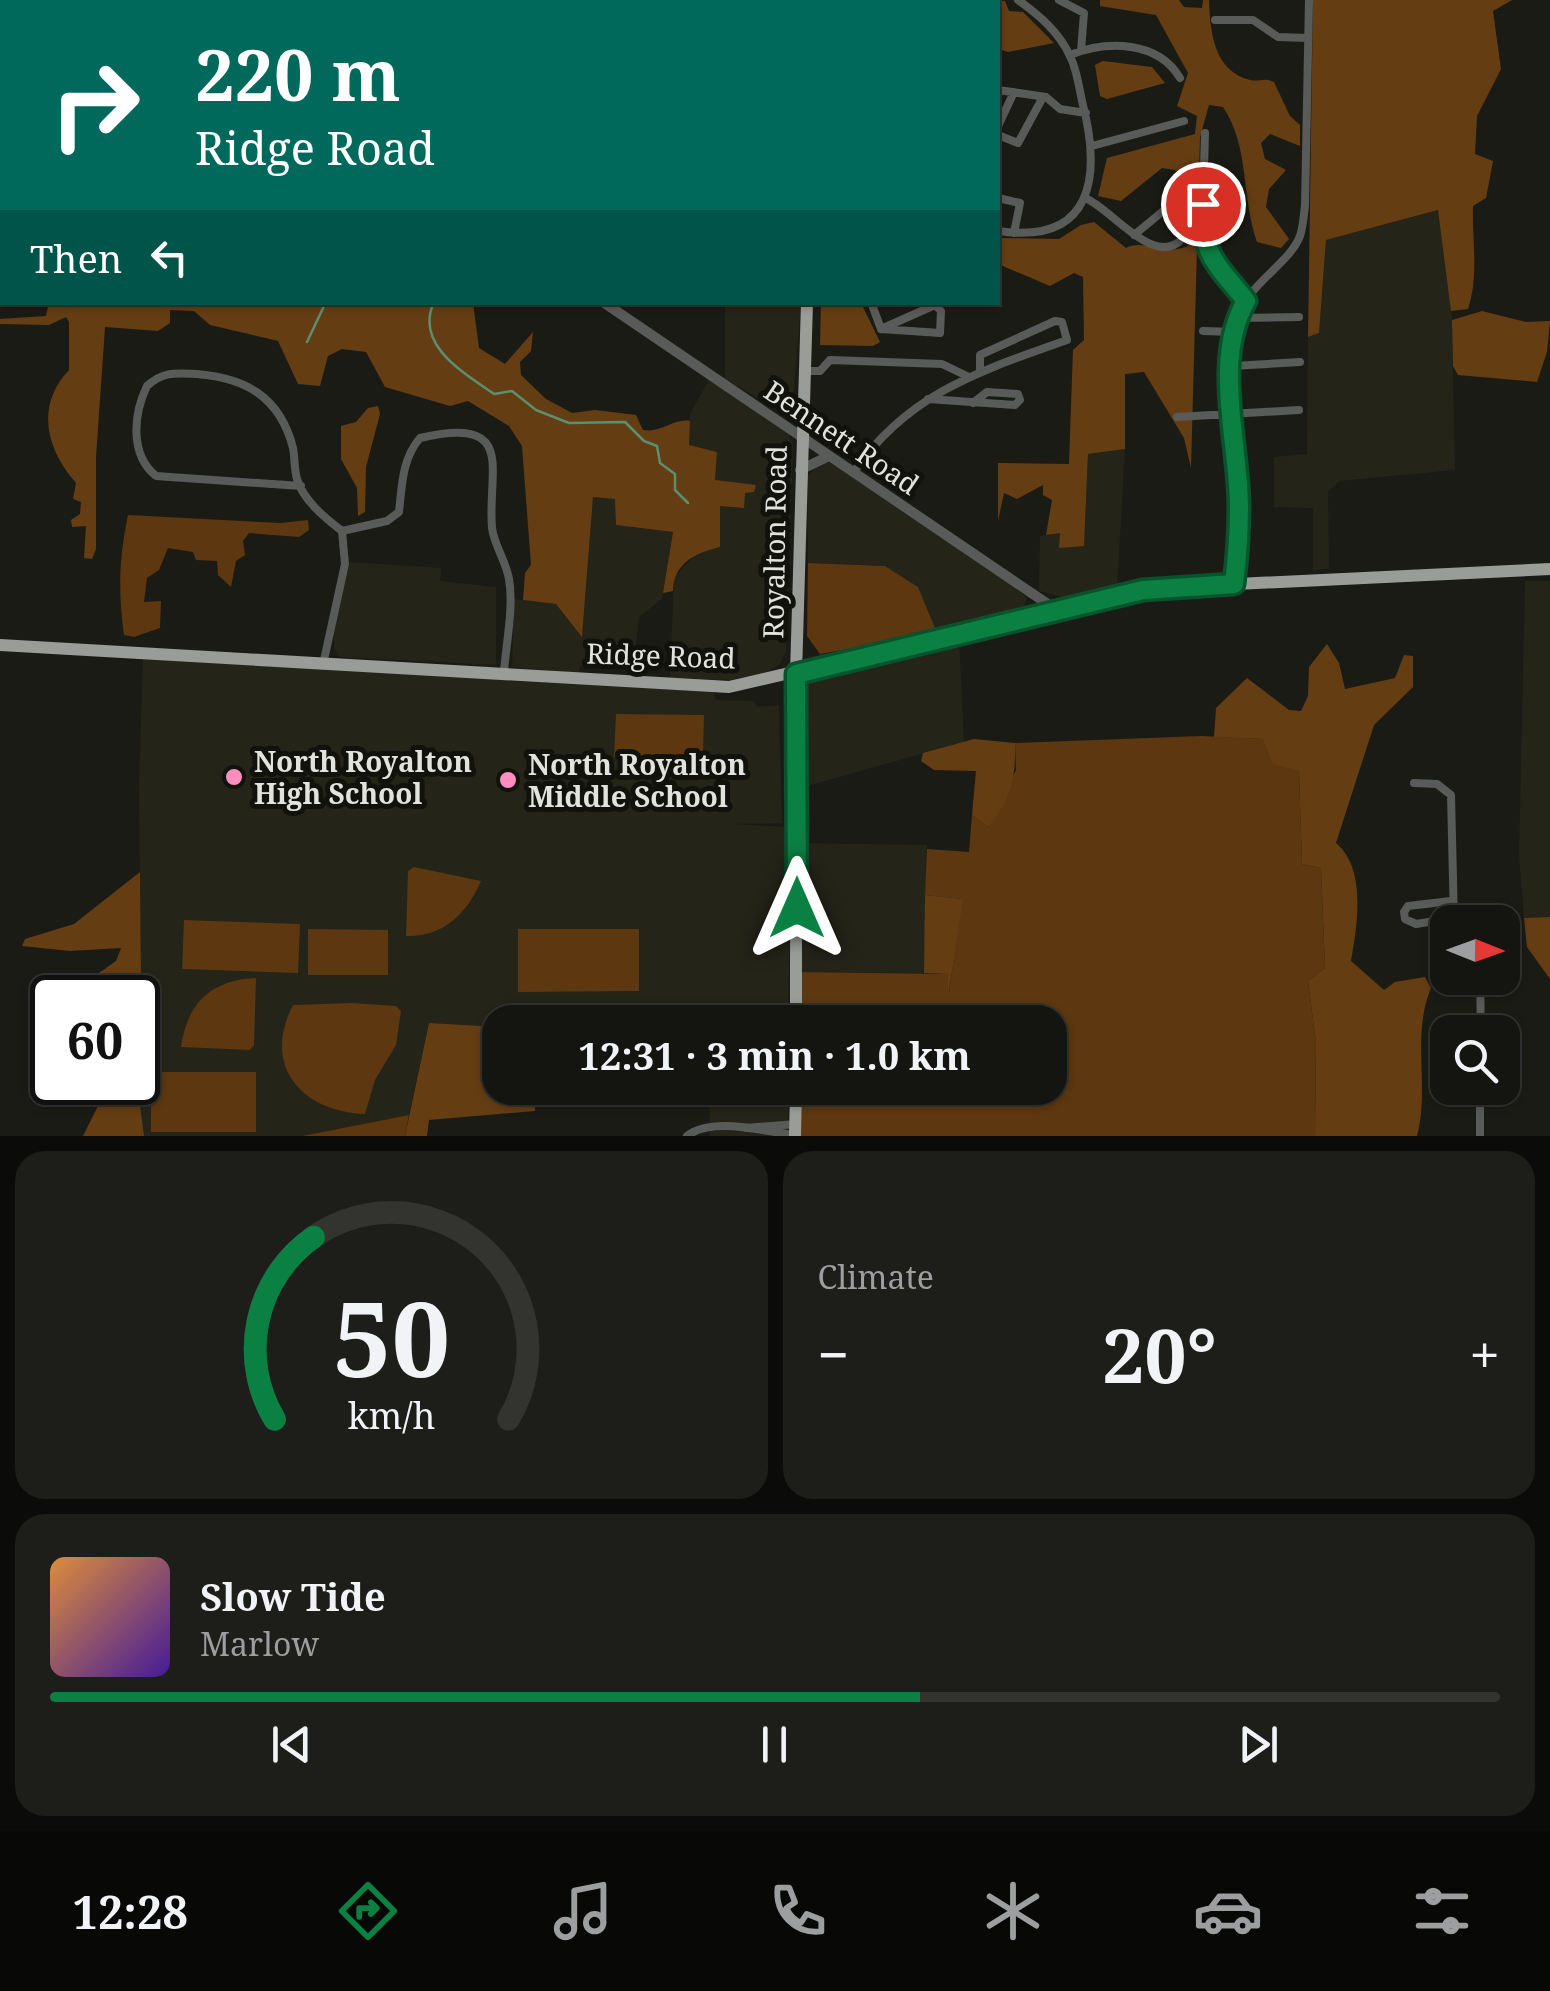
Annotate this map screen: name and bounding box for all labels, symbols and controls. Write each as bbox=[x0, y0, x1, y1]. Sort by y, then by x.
text: 220 m bbox=[195, 26, 401, 122]
icon: right bbox=[30, 40, 160, 170]
text: Ridge Road bbox=[195, 117, 435, 178]
pin bbox=[1161, 162, 1246, 247]
icon: arrive bbox=[1176, 177, 1231, 232]
icon: left bbox=[142, 230, 197, 285]
text: Then bbox=[30, 232, 122, 284]
street label: Bennett Road bbox=[757, 371, 927, 503]
street label: Royalton Road bbox=[753, 445, 795, 639]
street label: Ridge Road bbox=[586, 633, 736, 677]
place label: North Royalton High School bbox=[254, 742, 472, 812]
place label: North Royalton Middle School bbox=[528, 745, 746, 815]
marker: North Royalton High School bbox=[223, 766, 245, 788]
marker: North Royalton Middle School bbox=[497, 769, 519, 791]
position arrow bbox=[745, 856, 849, 960]
north arrow bbox=[1430, 905, 1520, 995]
map controls bbox=[1430, 905, 1520, 1105]
speed limit sign: 60 bbox=[30, 975, 160, 1105]
button: search bbox=[1430, 1015, 1520, 1105]
text: 12:31 · 3 min · 1.0 km bbox=[578, 1029, 971, 1081]
text: Climate bbox=[818, 1255, 934, 1298]
text: 50 bbox=[332, 1266, 450, 1407]
text: 20° bbox=[1102, 1303, 1217, 1405]
text: − bbox=[818, 1316, 849, 1391]
text: + bbox=[1469, 1316, 1500, 1391]
text: km/h bbox=[347, 1391, 435, 1439]
text: Slow Tide bbox=[200, 1570, 386, 1622]
text: Marlow bbox=[200, 1622, 319, 1665]
icon: previous bbox=[264, 1717, 319, 1772]
icon: pause bbox=[747, 1717, 802, 1772]
icon: next bbox=[1231, 1717, 1286, 1772]
icon: directions bbox=[333, 1876, 403, 1946]
icon: music bbox=[548, 1876, 618, 1946]
icon: phone bbox=[763, 1876, 833, 1946]
icon: climate bbox=[978, 1876, 1048, 1946]
icon: car bbox=[1193, 1876, 1263, 1946]
icon: filters bbox=[1407, 1876, 1477, 1946]
text: 12:28 bbox=[72, 1881, 188, 1942]

